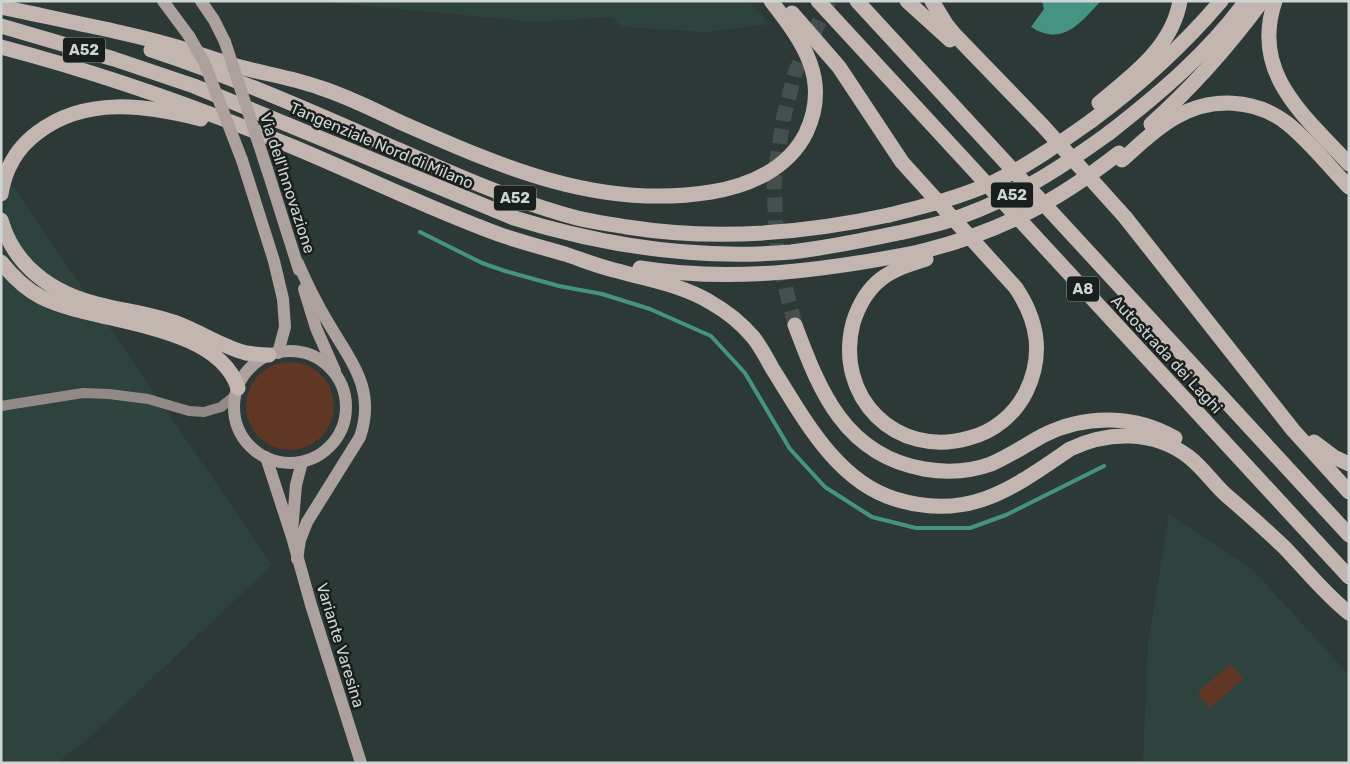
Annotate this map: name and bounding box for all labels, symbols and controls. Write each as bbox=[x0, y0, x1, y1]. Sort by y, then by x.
road number: A52 bbox=[63, 38, 105, 62]
street label: Tangenziale Nord di Milano bbox=[287, 98, 476, 193]
street label: Via dell'Innovazione bbox=[256, 110, 319, 256]
road number: A52 bbox=[991, 182, 1033, 208]
road number: A52 bbox=[494, 186, 536, 210]
road number: A8 bbox=[1067, 276, 1099, 302]
street label: Autostrada dei Laghi bbox=[1107, 291, 1226, 417]
street label: Variante Varesina bbox=[313, 581, 369, 710]

